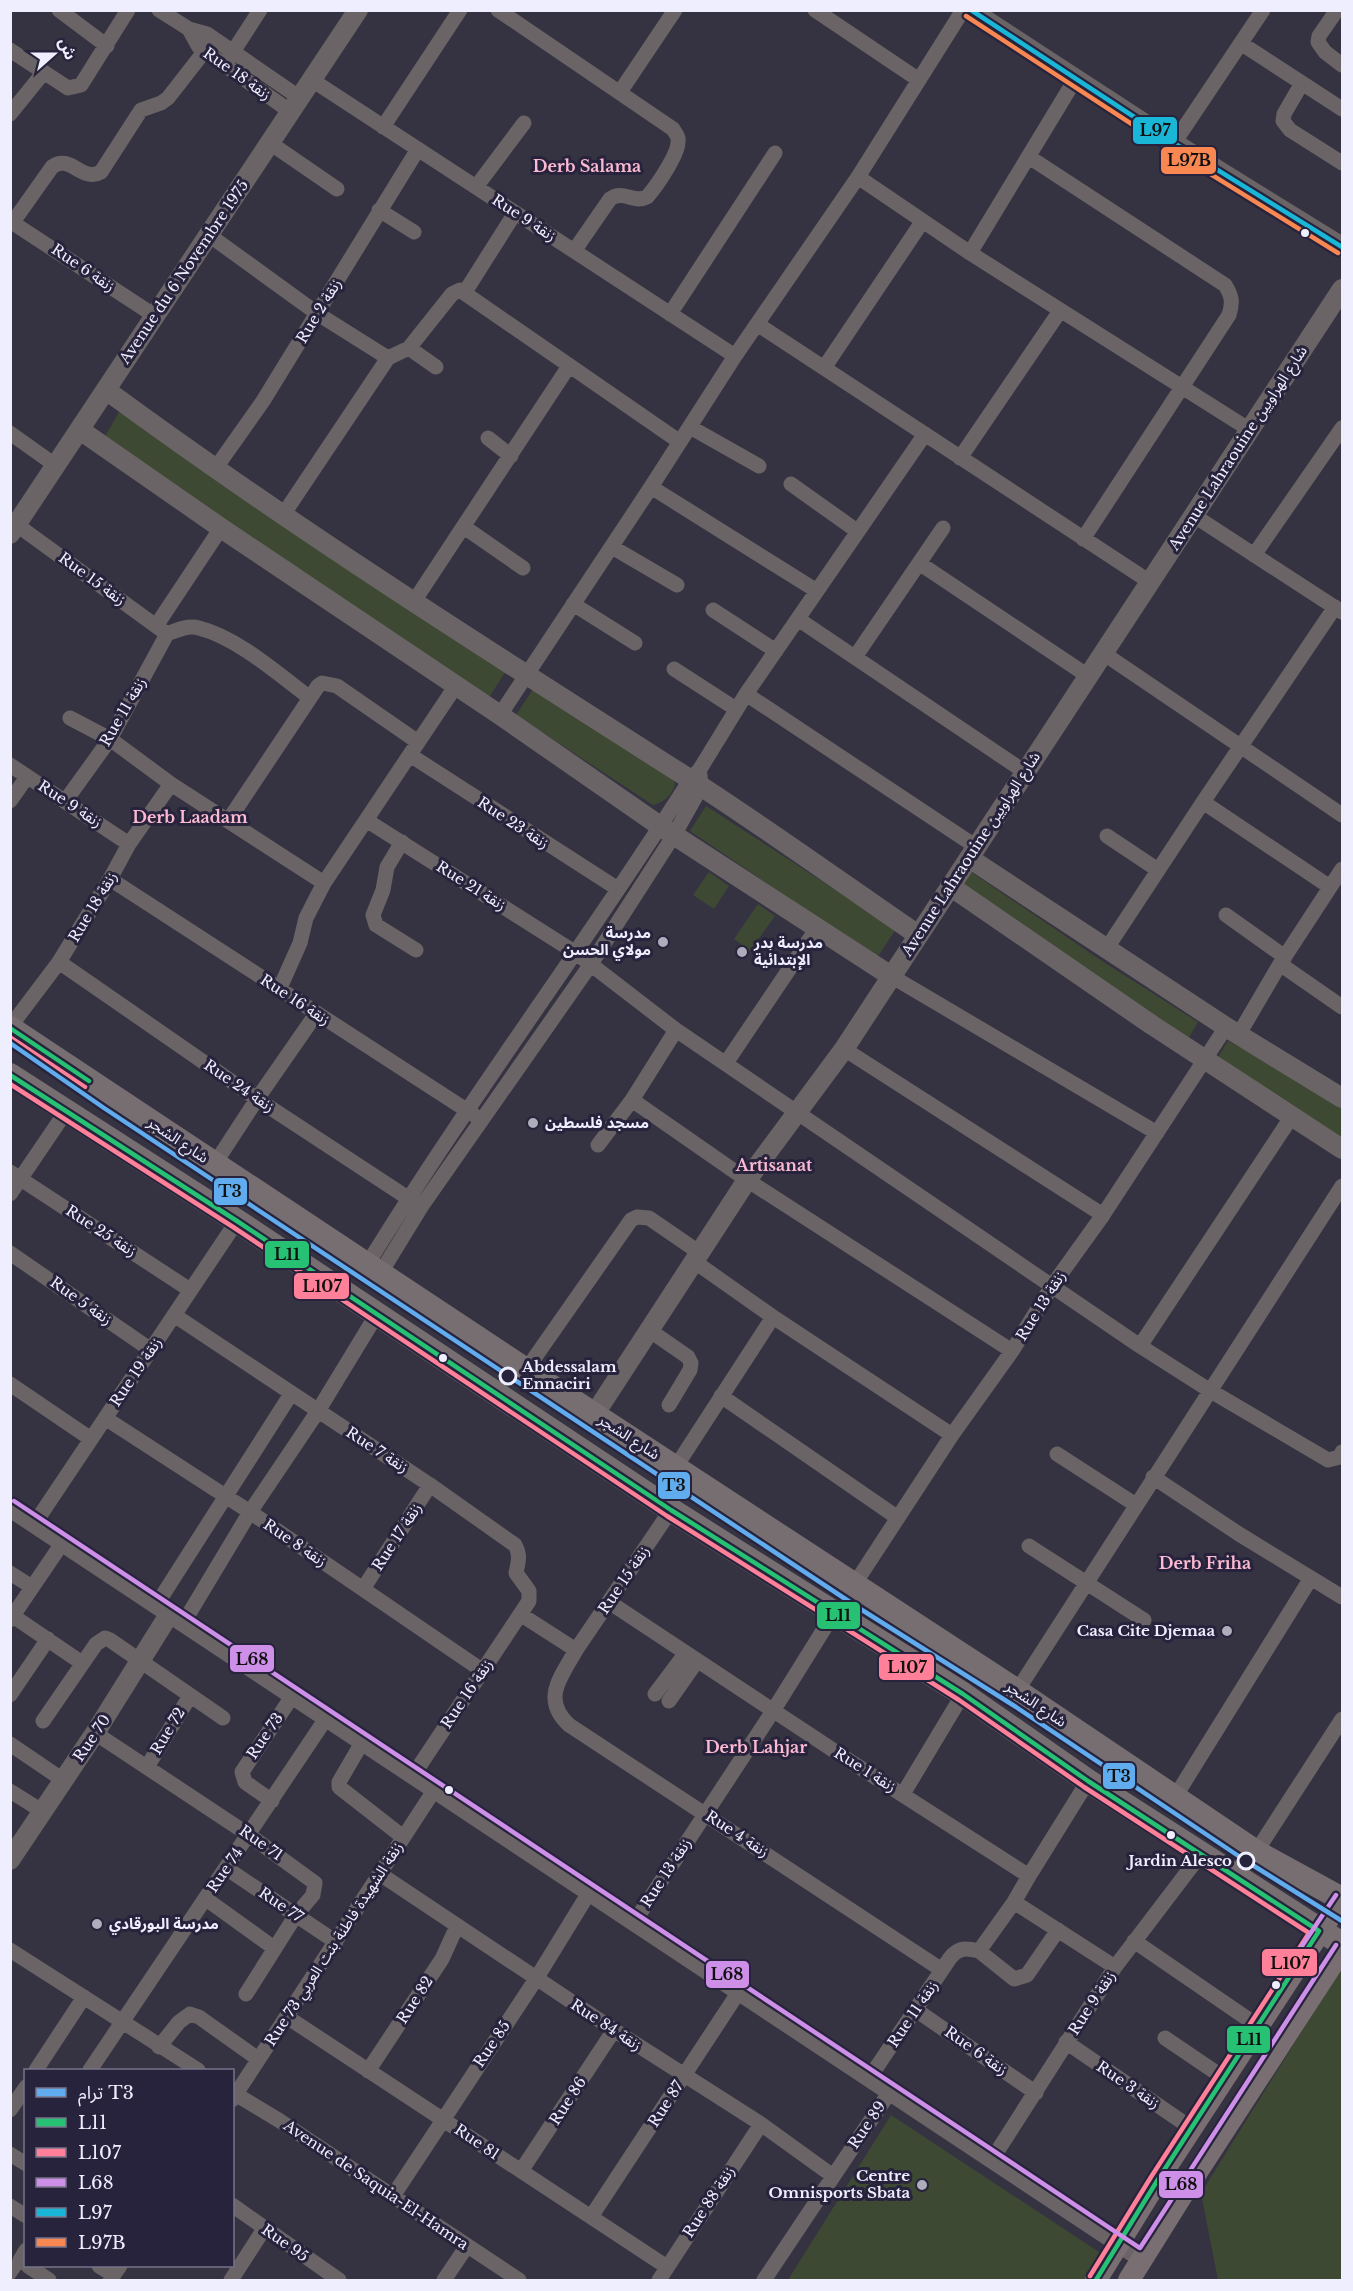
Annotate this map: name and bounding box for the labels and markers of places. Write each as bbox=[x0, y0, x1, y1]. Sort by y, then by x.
unlabelled marker bbox=[1299, 227, 1311, 239]
place label: مدرسة مولاي الحسن bbox=[563, 923, 651, 961]
place label: مدرسة بدر الإبتدائية bbox=[753, 933, 823, 970]
marker: مدرسة مولاي الحسن bbox=[656, 935, 670, 949]
marker: مدرسة بدر الإبتدائية bbox=[735, 945, 749, 959]
place label: مسجد فلسطين bbox=[545, 1113, 649, 1132]
marker: مسجد فلسطين bbox=[526, 1116, 540, 1130]
unlabelled marker bbox=[437, 1352, 449, 1364]
place label: Abdessalam Ennaciri bbox=[521, 1357, 617, 1393]
marker: Abdessalam Ennaciri bbox=[499, 1367, 517, 1385]
place label: Casa Cite Djemaa bbox=[1077, 1621, 1215, 1640]
marker: Casa Cite Djemaa bbox=[1220, 1624, 1234, 1638]
unlabelled marker bbox=[443, 1784, 455, 1796]
unlabelled marker bbox=[1165, 1829, 1177, 1841]
place label: Jardin Alesco bbox=[1126, 1851, 1232, 1870]
marker: Jardin Alesco bbox=[1237, 1852, 1255, 1870]
place label: مدرسة البورقادي bbox=[109, 1914, 219, 1935]
marker: مدرسة البورقادي bbox=[90, 1917, 104, 1931]
unlabelled marker bbox=[1270, 1979, 1282, 1991]
place label: Centre Omnisports Sbata bbox=[768, 2166, 910, 2202]
marker: Centre Omnisports Sbata bbox=[915, 2178, 929, 2192]

